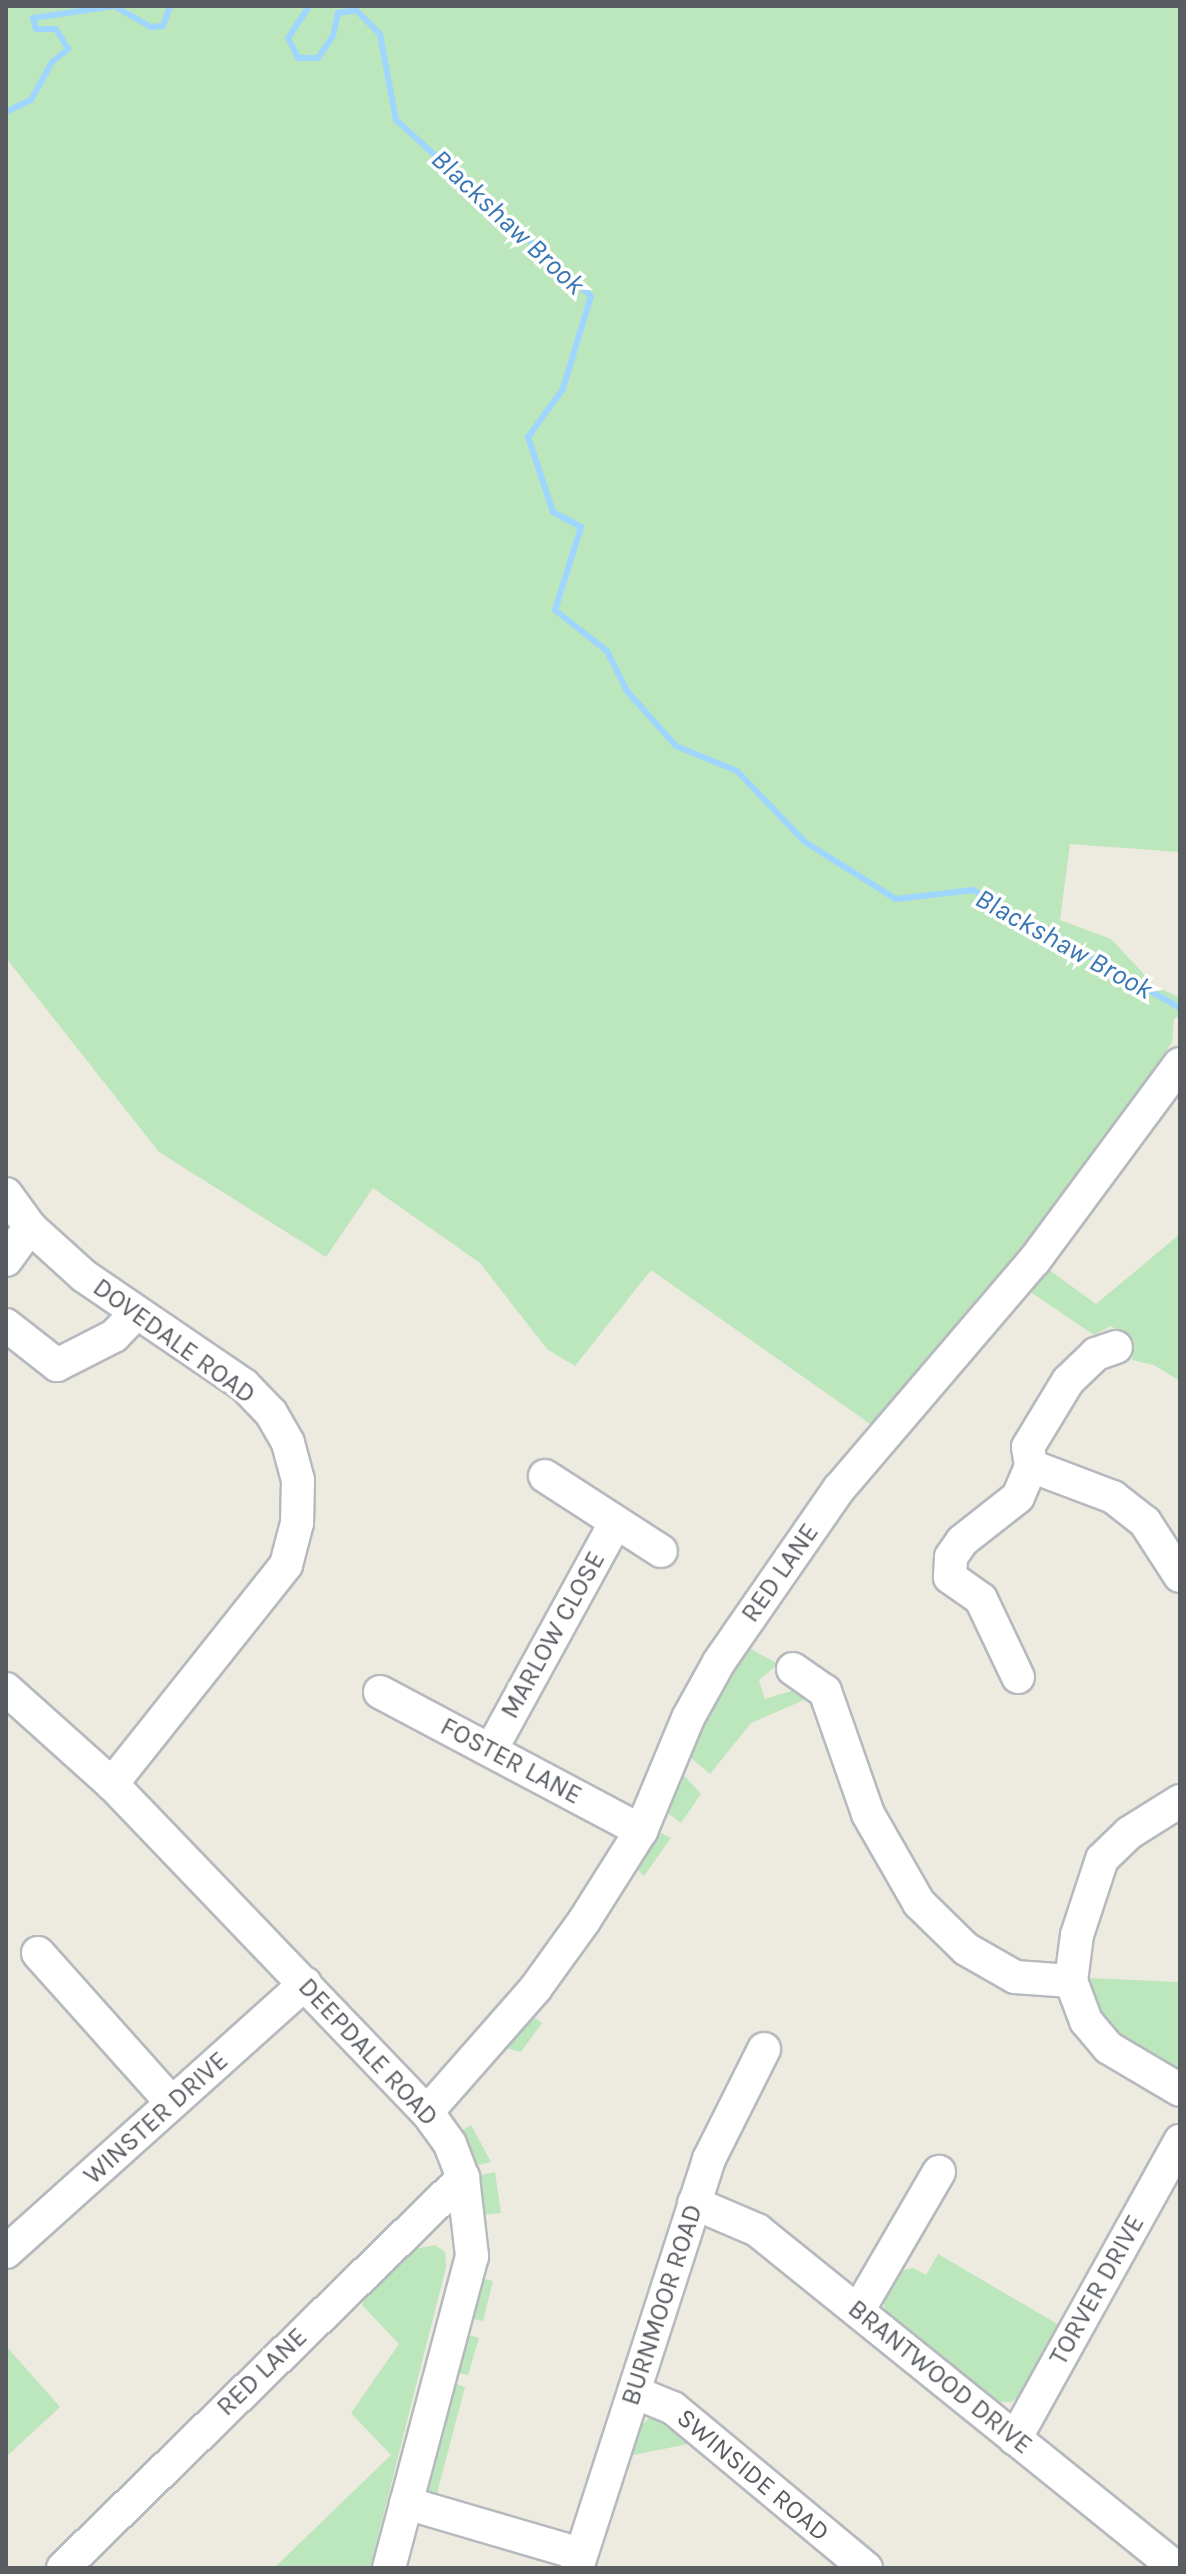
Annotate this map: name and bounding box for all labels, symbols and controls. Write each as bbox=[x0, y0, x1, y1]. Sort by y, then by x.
water label: Blackshaw Brook bbox=[424, 142, 592, 302]
water label: Blackshaw Brook bbox=[969, 881, 1159, 1007]
street label: DOVEDALE ROAD bbox=[87, 1272, 261, 1410]
street label: RED LANE bbox=[735, 1518, 825, 1628]
street label: MARLOW CLOSE bbox=[494, 1546, 612, 1724]
street label: FOSTER LANE bbox=[435, 1711, 587, 1811]
street label: DEEPDALE ROAD bbox=[292, 1972, 444, 2132]
street label: WINSTER DRIVE bbox=[77, 2045, 235, 2191]
street label: BURNMOOR ROAD bbox=[615, 2201, 709, 2409]
street label: TORVER DRIVE bbox=[1043, 2210, 1151, 2370]
street label: BRANTWOOD DRIVE bbox=[842, 2293, 1038, 2461]
street label: RED LANE bbox=[210, 2321, 314, 2423]
street label: SWINSIDE ROAD bbox=[670, 2402, 836, 2548]

